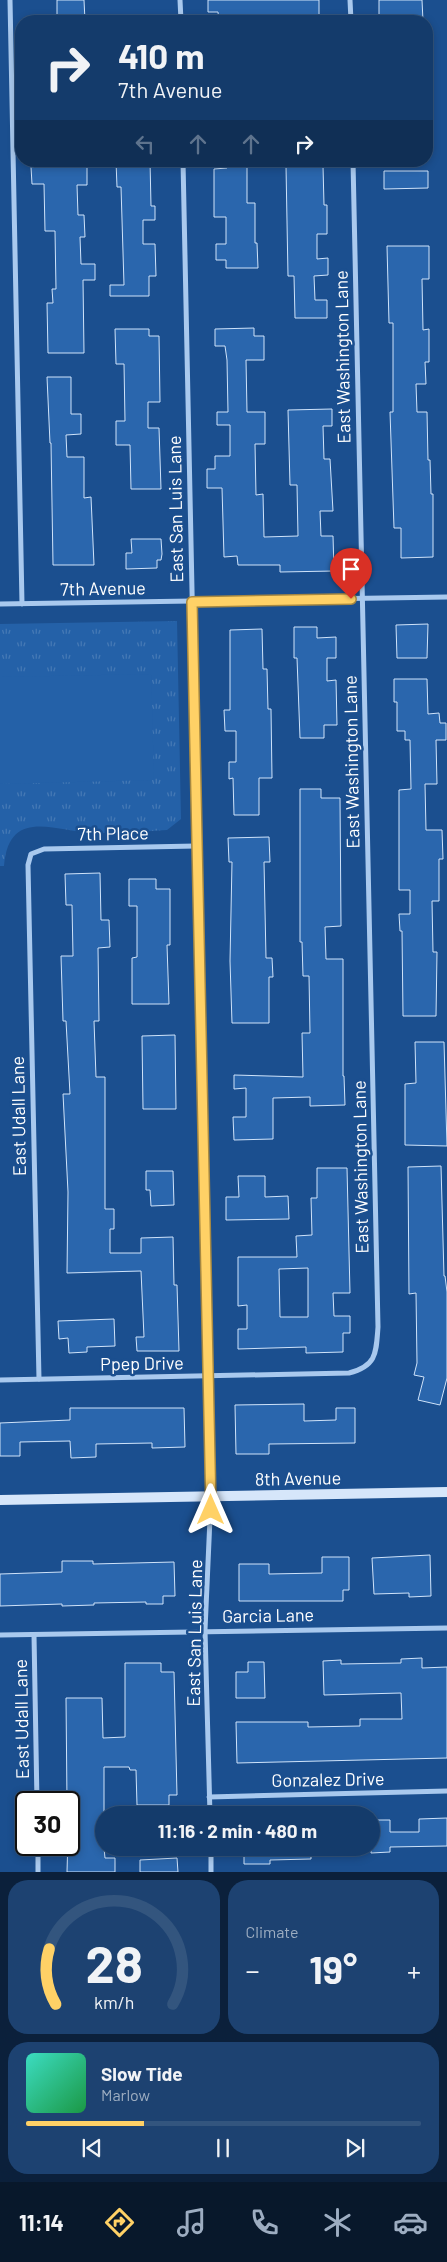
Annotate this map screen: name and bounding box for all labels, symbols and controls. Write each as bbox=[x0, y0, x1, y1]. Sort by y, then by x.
text: 410 m bbox=[118, 34, 204, 76]
icon: right bbox=[35, 35, 100, 100]
text: 7th Avenue bbox=[118, 76, 223, 102]
icon: left bbox=[131, 130, 159, 158]
icon: ahead bbox=[184, 130, 212, 158]
icon: ahead bbox=[237, 130, 265, 158]
icon: right bbox=[290, 130, 318, 158]
street label: East Washington Lane bbox=[329, 270, 355, 444]
street label: East San Luis Lane bbox=[163, 435, 187, 583]
pin bbox=[330, 548, 372, 599]
icon: arrive bbox=[337, 555, 365, 583]
street label: 7th Avenue bbox=[60, 576, 146, 600]
street label: East Washington Lane bbox=[338, 675, 364, 849]
street label: 7th Place bbox=[77, 821, 149, 845]
street label: East Udall Lane bbox=[6, 1056, 30, 1176]
street label: East Washington Lane bbox=[347, 1080, 373, 1254]
street label: Ppep Drive bbox=[100, 1351, 184, 1375]
street label: 8th Avenue bbox=[255, 1466, 341, 1490]
position arrow bbox=[184, 1483, 236, 1535]
street label: East San Luis Lane bbox=[182, 1559, 206, 1707]
street label: Garcia Lane bbox=[222, 1603, 314, 1627]
street label: East Udall Lane bbox=[9, 1659, 33, 1779]
street label: Gonzalez Drive bbox=[271, 1767, 385, 1791]
speed limit sign: 30 bbox=[15, 1791, 80, 1856]
text: 11:16 · 2 min · 480 m bbox=[158, 1819, 317, 1842]
text: Climate bbox=[246, 1922, 298, 1941]
text: 28 bbox=[85, 1931, 142, 1993]
text: 19° bbox=[309, 1946, 357, 1992]
text: − bbox=[246, 1953, 260, 1987]
text: + bbox=[407, 1953, 421, 1987]
text: km/h bbox=[94, 1991, 134, 2013]
text: Slow Tide bbox=[101, 2062, 183, 2085]
text: Marlow bbox=[101, 2085, 150, 2104]
icon: previous bbox=[78, 2134, 106, 2162]
icon: pause bbox=[209, 2134, 237, 2162]
icon: next bbox=[341, 2134, 369, 2162]
icon: directions bbox=[102, 2205, 137, 2240]
icon: music bbox=[174, 2205, 209, 2240]
icon: phone bbox=[247, 2205, 282, 2240]
icon: climate bbox=[320, 2205, 355, 2240]
icon: car bbox=[393, 2205, 428, 2240]
text: 11:14 bbox=[19, 2209, 64, 2235]

